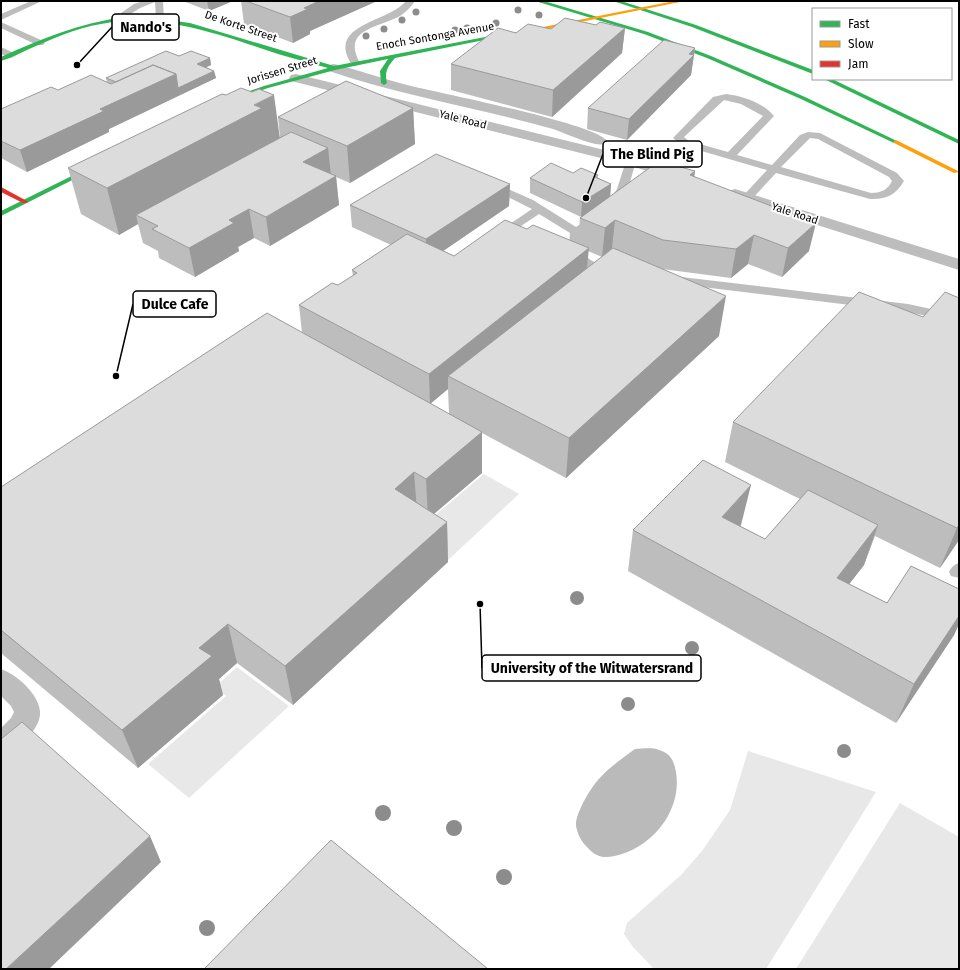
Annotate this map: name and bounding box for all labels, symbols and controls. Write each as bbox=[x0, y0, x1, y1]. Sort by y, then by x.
street label: De Korte Street bbox=[203, 8, 279, 45]
legend bbox=[812, 8, 952, 80]
callout: Nando's bbox=[112, 14, 179, 40]
text: Fast bbox=[848, 17, 870, 31]
text: Nando's bbox=[120, 19, 172, 36]
street label: Enoch Sontonga Avenue bbox=[375, 20, 495, 53]
text: Slow bbox=[848, 37, 874, 51]
street label: Jorissen Street bbox=[246, 54, 319, 87]
text: Jam bbox=[848, 57, 868, 71]
street label: Yale Road bbox=[438, 107, 488, 132]
callout: The Blind Pig bbox=[603, 141, 702, 167]
text: The Blind Pig bbox=[610, 146, 694, 163]
street label: Yale Road bbox=[770, 200, 820, 227]
callout: Dulce Cafe bbox=[133, 291, 216, 317]
text: Dulce Cafe bbox=[142, 296, 209, 313]
callout: University of the Witwatersrand bbox=[482, 655, 701, 681]
text: University of the Witwatersrand bbox=[491, 660, 693, 677]

